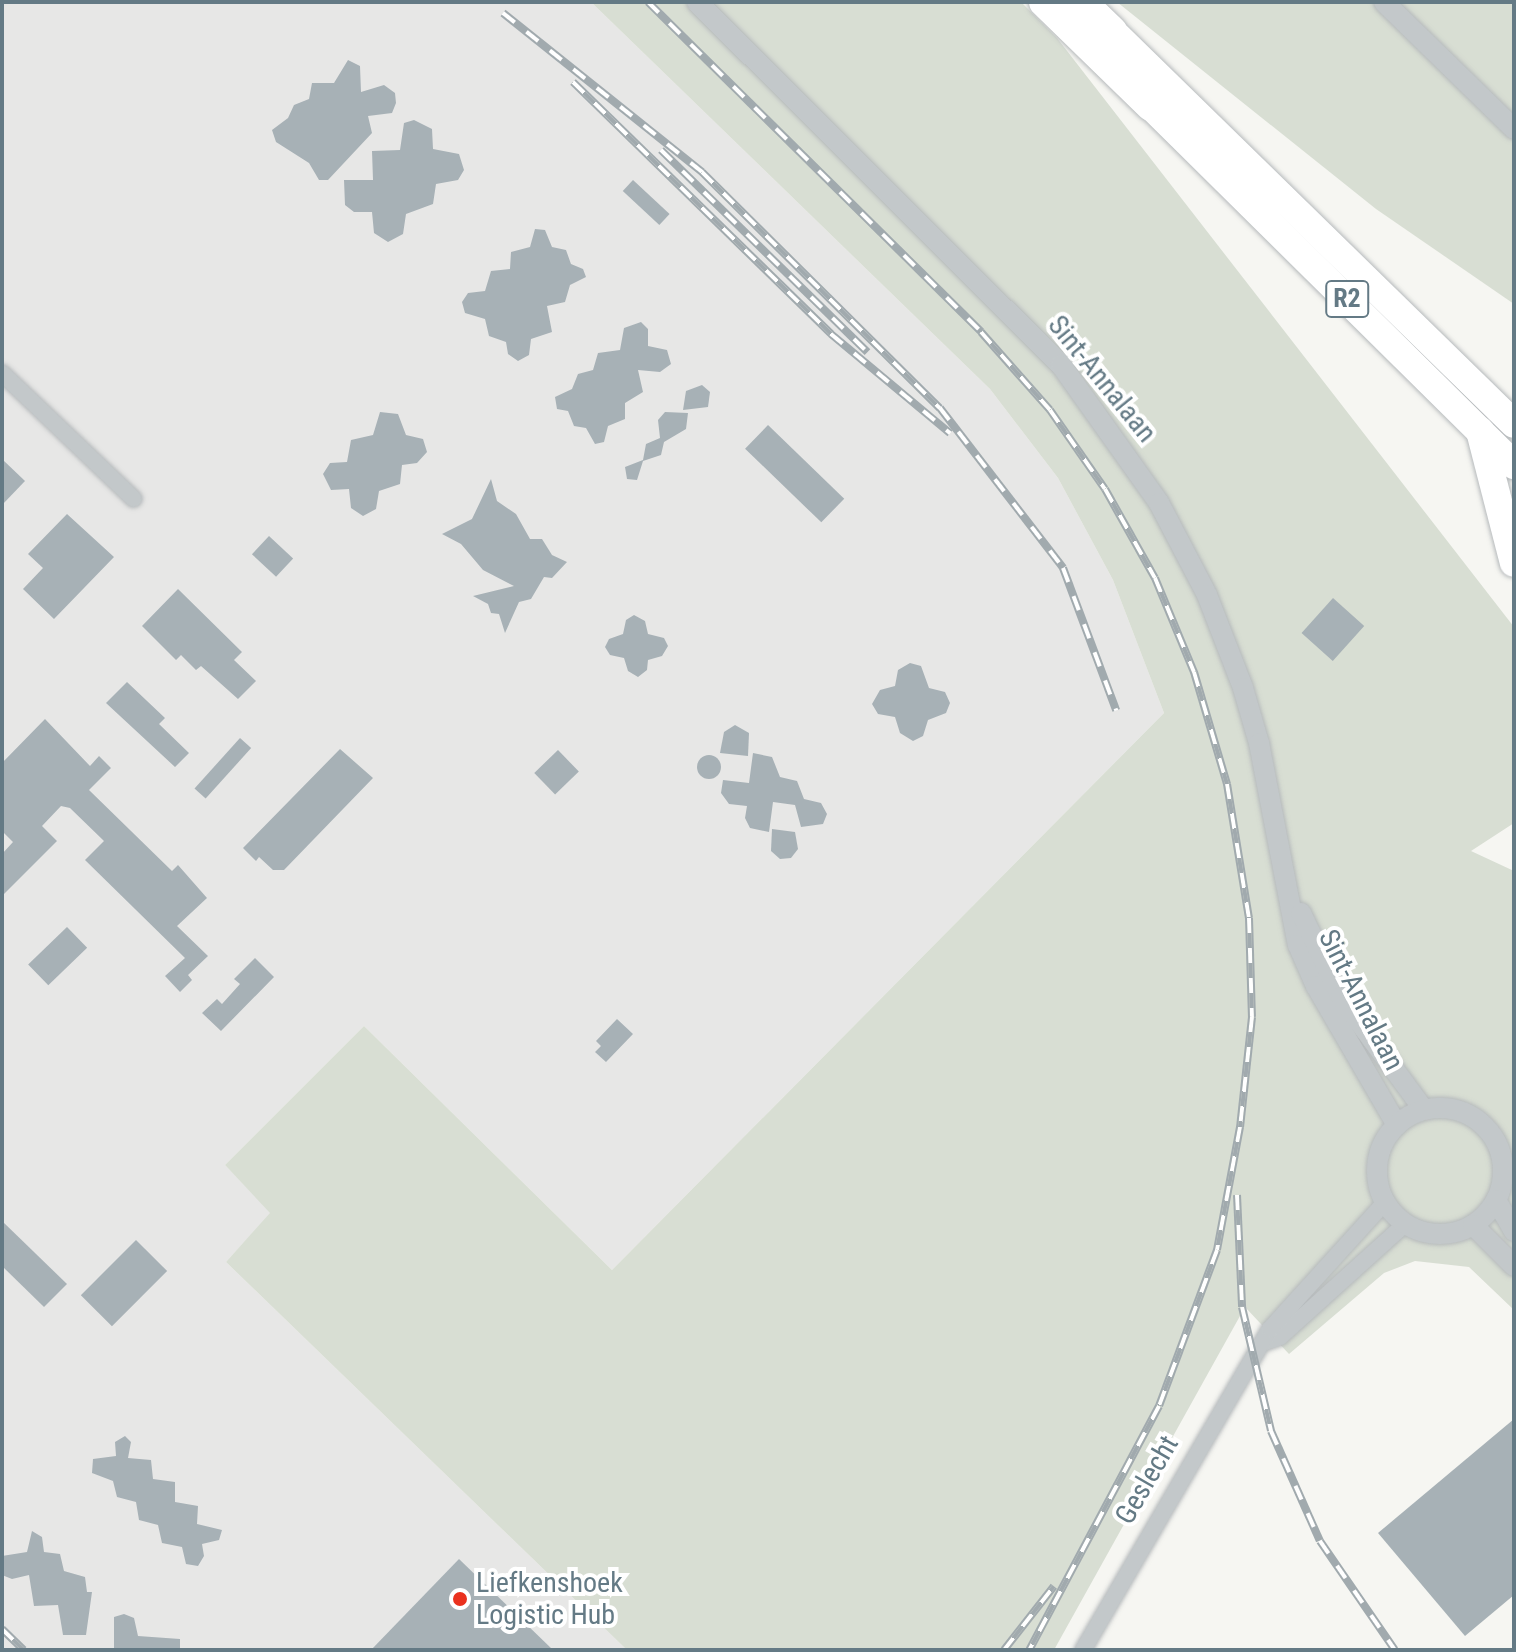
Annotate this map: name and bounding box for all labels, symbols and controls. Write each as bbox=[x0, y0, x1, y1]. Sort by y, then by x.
road number: R2 bbox=[1325, 277, 1369, 321]
street label: Sint-Annalaan bbox=[1041, 309, 1163, 449]
street label: Sint-Annalaan bbox=[1311, 924, 1411, 1076]
street label: Geslecht bbox=[1108, 1430, 1186, 1530]
place label: Liefkenshoek Logistic Hub bbox=[476, 1566, 623, 1632]
marker: Liefkenshoek Logistic Hub bbox=[451, 1590, 469, 1608]

